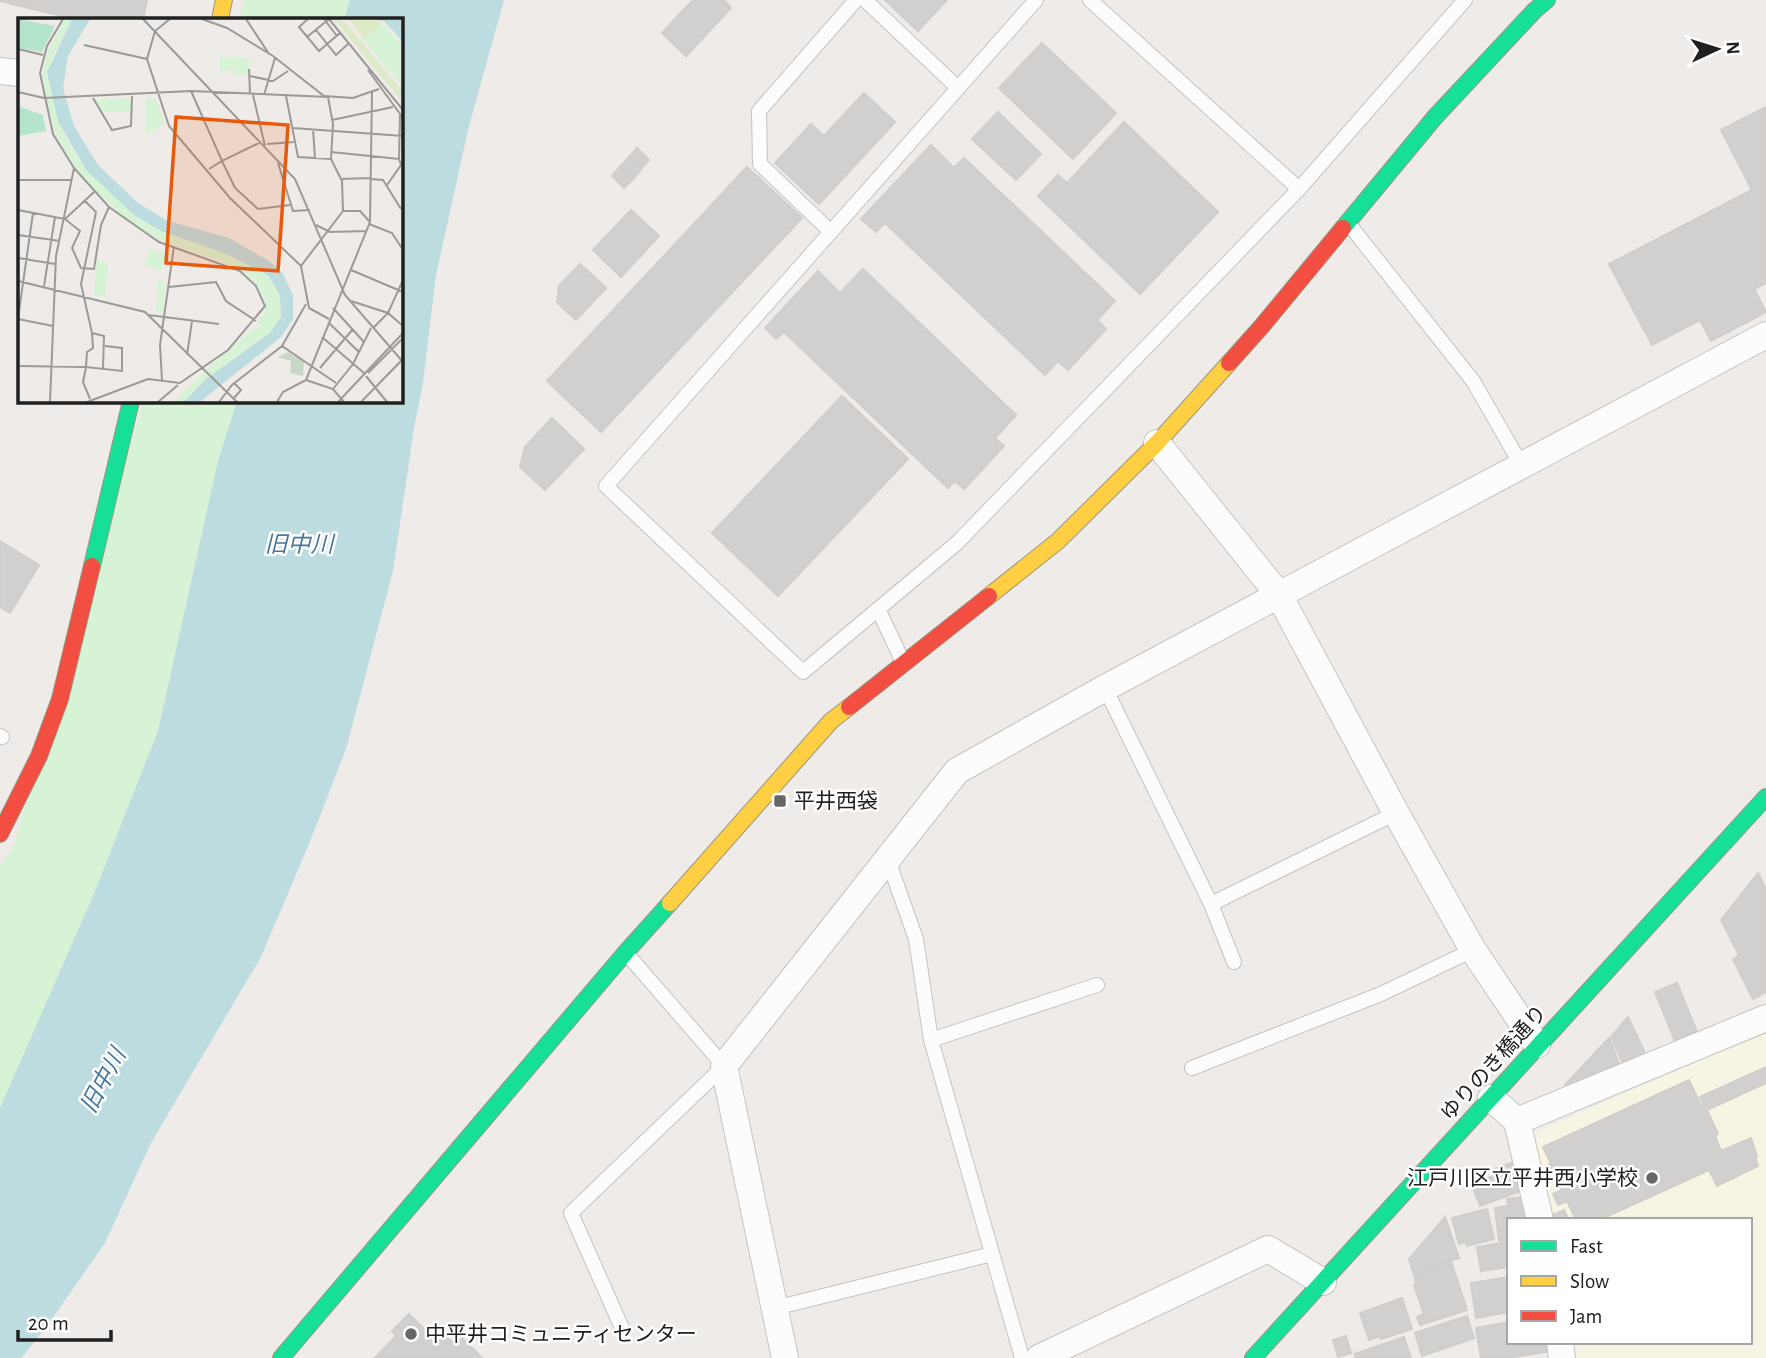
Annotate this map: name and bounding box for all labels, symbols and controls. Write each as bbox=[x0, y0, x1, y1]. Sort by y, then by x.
north arrow bbox=[1682, 14, 1752, 84]
inset map bbox=[18, 18, 402, 402]
text: N bbox=[1723, 41, 1742, 55]
water label: 旧中川 bbox=[265, 532, 337, 557]
place label: 平井西袋 bbox=[794, 790, 878, 812]
marker: 平井西袋 bbox=[772, 793, 788, 809]
street label: ゆりのき橋通り bbox=[1436, 1001, 1551, 1124]
water label: 旧中川 bbox=[76, 1042, 132, 1117]
place label: 江戸川区立平井西小学校 bbox=[1407, 1167, 1638, 1189]
marker: 江戸川区立平井西小学校 bbox=[1644, 1170, 1660, 1186]
legend bbox=[1507, 1218, 1752, 1344]
text: Fast bbox=[1570, 1236, 1603, 1257]
text: Slow bbox=[1570, 1271, 1609, 1292]
scale bar bbox=[18, 1298, 110, 1342]
text: Jam bbox=[1570, 1306, 1602, 1327]
text: 20 m bbox=[28, 1313, 69, 1334]
place label: 中平井コミュニティセンター bbox=[425, 1323, 697, 1345]
marker: 中平井コミュニティセンター bbox=[403, 1326, 419, 1342]

